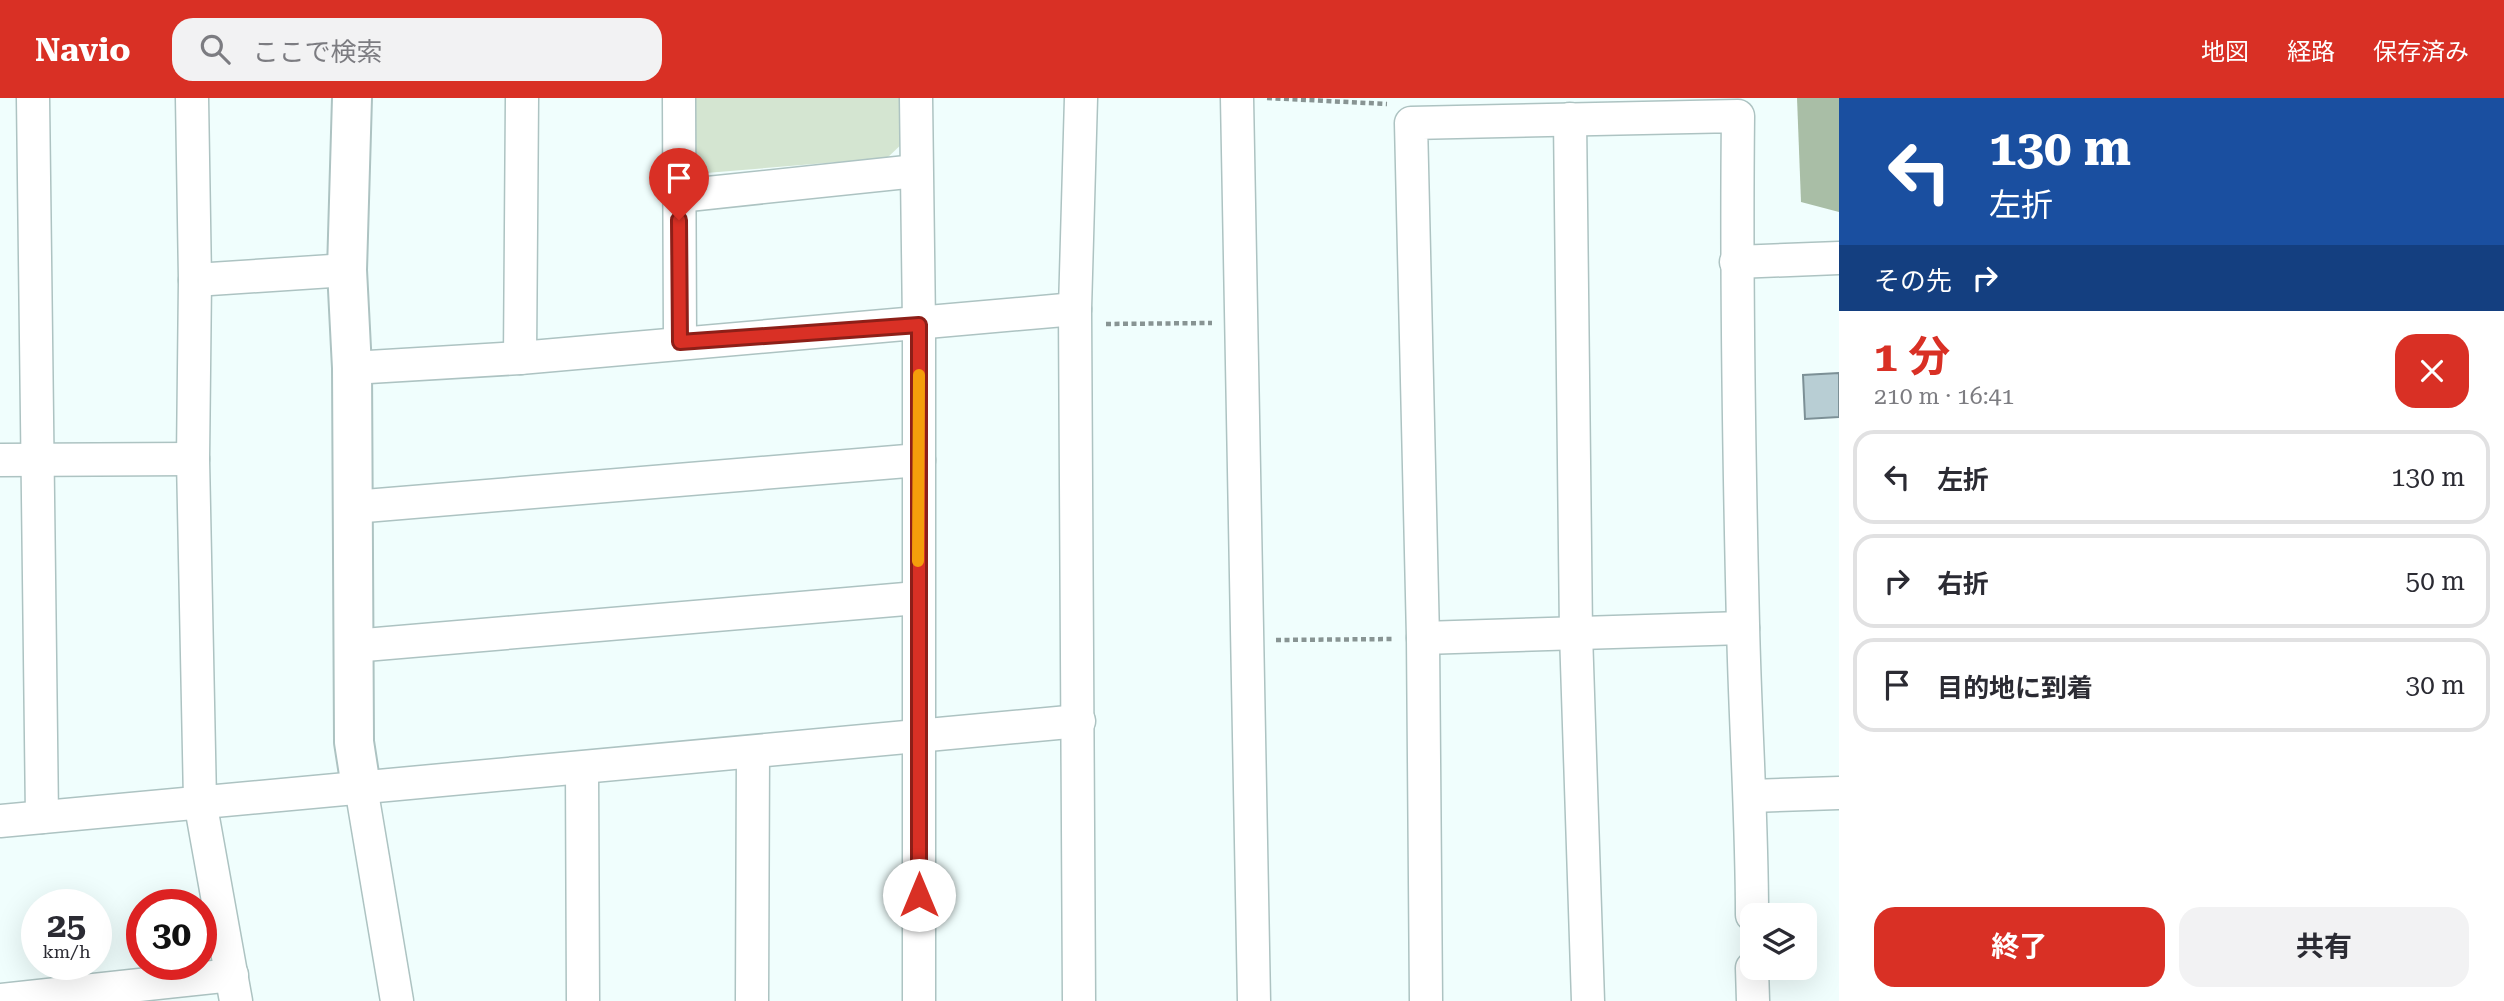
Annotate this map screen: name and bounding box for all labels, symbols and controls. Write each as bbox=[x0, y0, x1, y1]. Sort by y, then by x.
search box bbox=[172, 18, 662, 81]
text: Navio bbox=[35, 30, 130, 69]
icon: search bbox=[196, 30, 234, 68]
text: ここで検索 bbox=[252, 37, 383, 67]
text: 地図 bbox=[2201, 38, 2249, 66]
text: 経路 bbox=[2287, 38, 2335, 66]
text: 保存済み bbox=[2373, 38, 2469, 66]
text: 130 m bbox=[1989, 120, 2131, 177]
icon: left bbox=[1874, 126, 1965, 217]
pin bbox=[649, 148, 709, 220]
icon: arrive bbox=[660, 159, 698, 197]
text: 左折 bbox=[1989, 186, 2053, 224]
icon: right bbox=[1966, 259, 2004, 297]
text: その先 bbox=[1874, 266, 1952, 296]
text: 1 分 bbox=[1874, 332, 1950, 381]
button: close bbox=[2395, 334, 2469, 408]
text: 210 m · 16:41 bbox=[1874, 383, 2014, 410]
icon: left bbox=[1878, 458, 1916, 496]
text: 130 m bbox=[2391, 462, 2465, 492]
text: 左折 bbox=[1937, 465, 1989, 495]
icon: right bbox=[1878, 562, 1916, 600]
text: 50 m bbox=[2406, 566, 2465, 596]
text: 右折 bbox=[1937, 569, 1989, 599]
icon: arrive bbox=[1878, 666, 1916, 704]
text: 30 m bbox=[2406, 670, 2465, 700]
text: 目的地に到着 bbox=[1937, 673, 2093, 703]
position arrow bbox=[882, 858, 956, 932]
speed limit sign: 30 bbox=[126, 889, 217, 980]
map controls bbox=[1740, 903, 1817, 980]
button: layers bbox=[1740, 903, 1817, 980]
text: 25 bbox=[47, 905, 86, 946]
button: 終了 bbox=[1874, 907, 2165, 987]
button: 共有 bbox=[2179, 907, 2469, 987]
text: km/h bbox=[42, 941, 91, 962]

